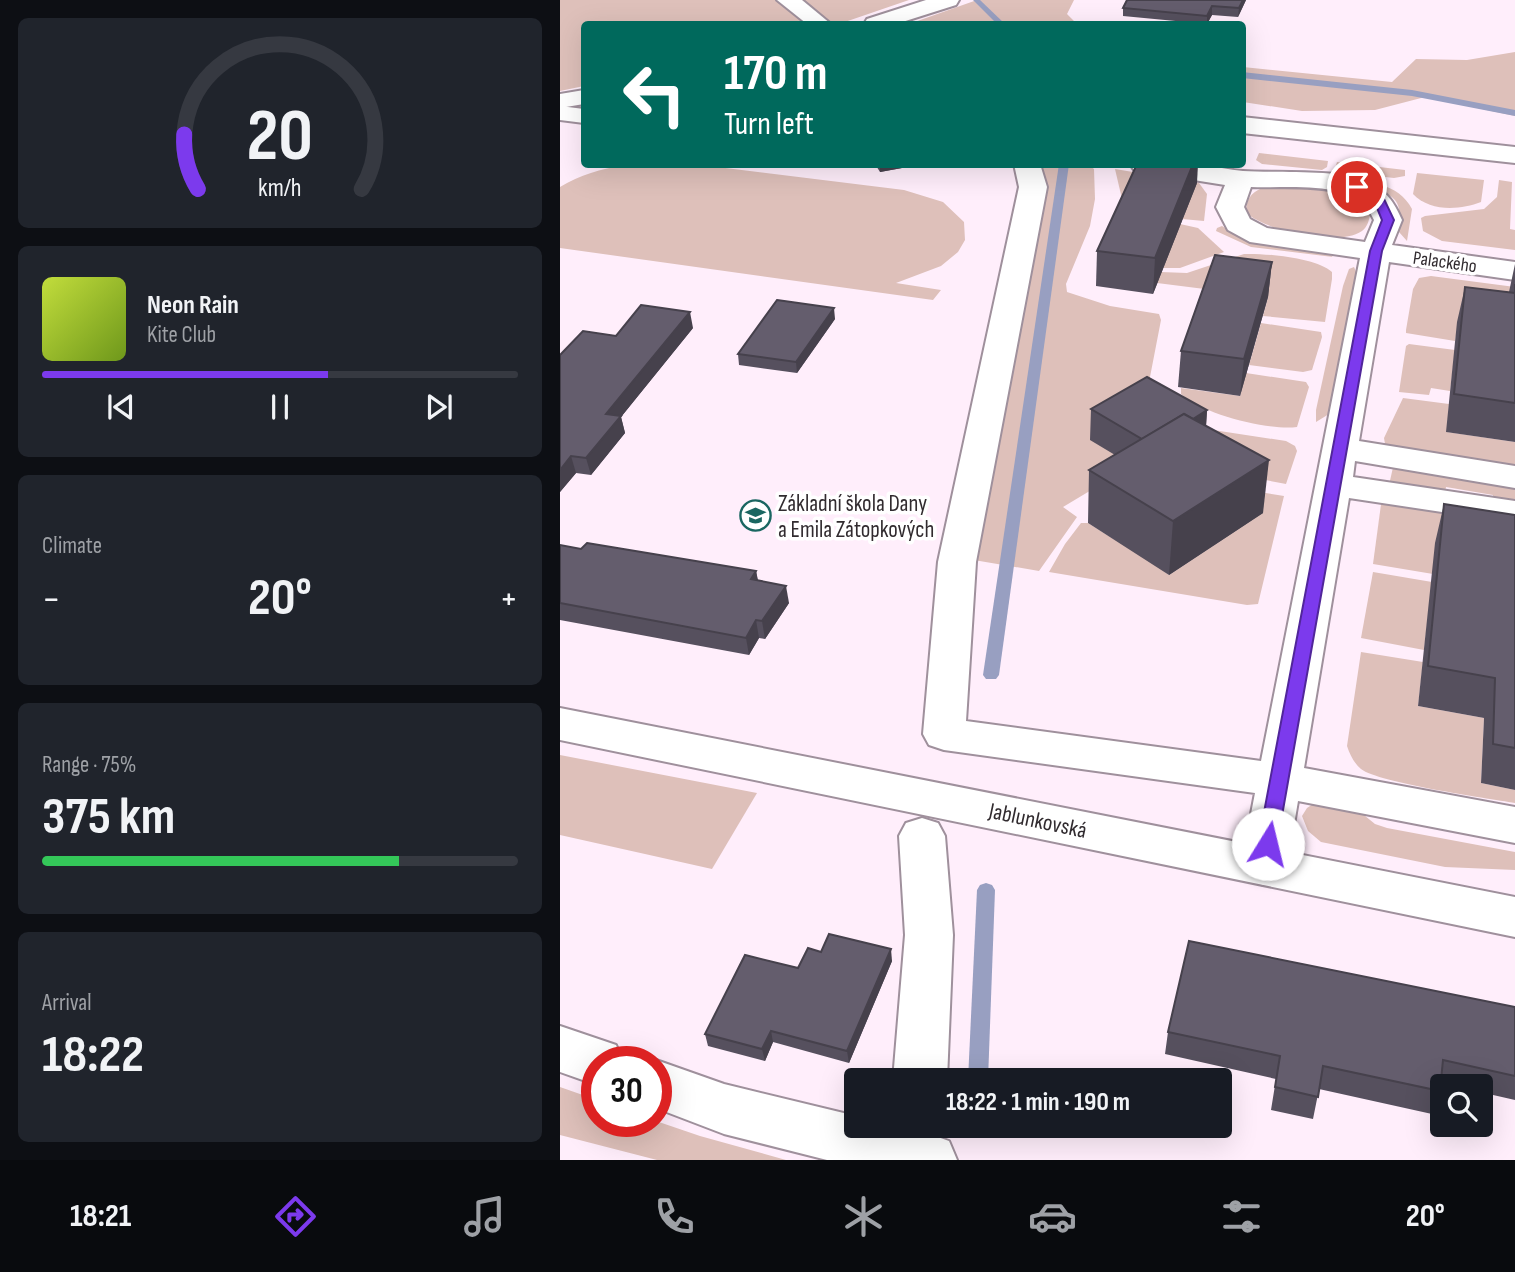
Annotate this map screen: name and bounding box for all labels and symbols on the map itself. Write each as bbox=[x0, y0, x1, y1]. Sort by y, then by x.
pin bbox=[1327, 157, 1387, 217]
street label: Palackého bbox=[1411, 247, 1478, 278]
place label: Základní škola Dany a Emila Zátopkových bbox=[778, 490, 934, 544]
school or university icon: Základní škola Dany a Emila Zátopkových bbox=[738, 499, 772, 533]
street label: Jablunkovská bbox=[985, 797, 1089, 845]
position arrow bbox=[1231, 807, 1305, 881]
speed limit sign: 30 bbox=[581, 1046, 672, 1137]

